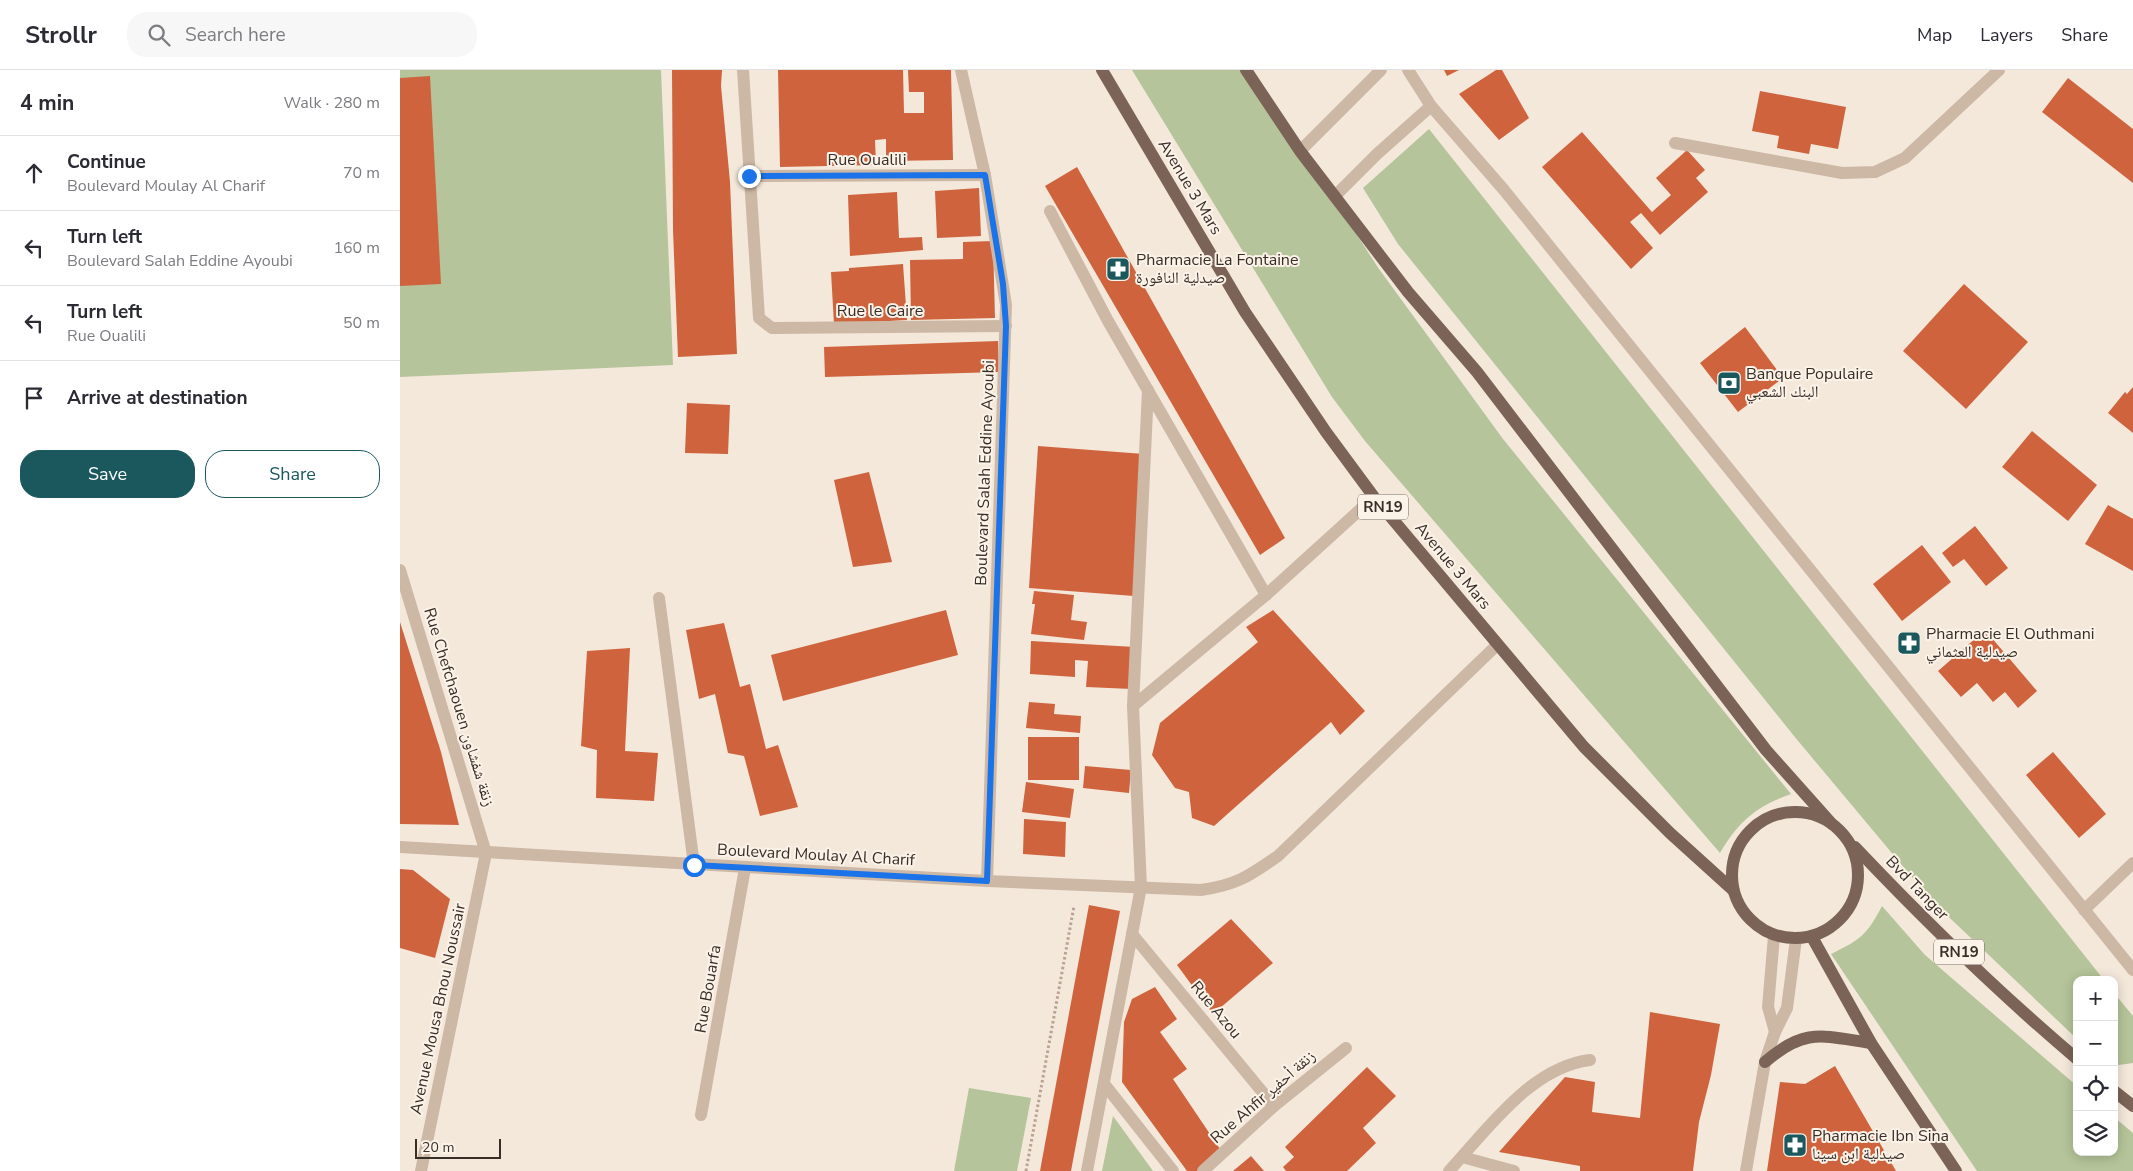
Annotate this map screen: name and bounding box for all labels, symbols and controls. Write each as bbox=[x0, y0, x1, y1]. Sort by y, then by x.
search box bbox=[127, 12, 477, 57]
text: Strollr bbox=[25, 19, 97, 51]
icon: search bbox=[145, 21, 173, 49]
text: Search here bbox=[185, 22, 286, 48]
text: Map bbox=[1917, 23, 1952, 47]
text: Layers bbox=[1980, 23, 2033, 47]
text: Share bbox=[2061, 23, 2108, 47]
text: 4 min bbox=[20, 89, 74, 117]
text: Walk · 280 m bbox=[284, 92, 380, 114]
street label: Avenue 3 Mars bbox=[1153, 135, 1227, 239]
text: Continue bbox=[67, 149, 146, 175]
street label: Rue Oualili bbox=[828, 149, 906, 171]
icon: ahead bbox=[20, 159, 48, 187]
text: 70 m bbox=[343, 162, 380, 184]
route end bbox=[738, 165, 761, 188]
text: Boulevard Moulay Al Charif bbox=[67, 175, 265, 197]
text: Turn left bbox=[67, 224, 142, 250]
icon: left bbox=[20, 234, 48, 262]
text: 160 m bbox=[333, 237, 380, 259]
place label: Pharmacie La Fontaine صيدلية النافورة bbox=[1136, 249, 1298, 289]
text: Boulevard Salah Eddine Ayoubi bbox=[67, 250, 293, 272]
pharmacy icon: Pharmacie La Fontaine صيدلية النافورة bbox=[1105, 256, 1131, 282]
text: Turn left bbox=[67, 299, 142, 325]
street label: Rue le Caire bbox=[837, 300, 923, 322]
icon: left bbox=[20, 309, 48, 337]
text: 50 m bbox=[343, 312, 380, 334]
text: Rue Oualili bbox=[67, 325, 146, 347]
street label: Boulevard Salah Eddine Ayoubi bbox=[970, 360, 1000, 586]
place label: Banque Populaire البنك الشعبي bbox=[1746, 363, 1873, 404]
bank icon: Banque Populaire البنك الشعبي bbox=[1716, 370, 1742, 396]
icon: arrive bbox=[20, 384, 48, 412]
text: Arrive at destination bbox=[67, 385, 248, 411]
button: Save bbox=[20, 450, 195, 498]
button: Share bbox=[205, 450, 380, 498]
road number: RN19 bbox=[1358, 494, 1408, 520]
street label: Avenue 3 Mars bbox=[1410, 518, 1496, 614]
street label: Rue Chefchaouen زنقة شفشاون bbox=[418, 605, 500, 809]
place label: Pharmacie El Outhmani صيدلية العثماني bbox=[1926, 623, 2094, 664]
pharmacy icon: Pharmacie El Outhmani صيدلية العثماني bbox=[1896, 630, 1922, 656]
street label: Boulevard Moulay Al Charif bbox=[717, 839, 916, 871]
street label: Bvd Tanger bbox=[1881, 851, 1954, 925]
route start bbox=[683, 854, 706, 877]
street label: Avenue Mousa Bnou Noussair bbox=[405, 901, 471, 1117]
road number: RN19 bbox=[1934, 940, 1984, 964]
street label: Rue Bouarfa bbox=[689, 943, 727, 1035]
street label: Rue Azou bbox=[1185, 976, 1247, 1044]
map controls bbox=[2073, 976, 2118, 1156]
button: + bbox=[2073, 976, 2118, 1021]
button: − bbox=[2073, 1021, 2118, 1066]
street label: Rue Ahfir زنقة أحفير bbox=[1206, 1045, 1320, 1149]
button: locate bbox=[2073, 1066, 2118, 1111]
button: layers bbox=[2073, 1111, 2118, 1156]
place label: Pharmacie Ibn Sina صيدلية ابن سينا bbox=[1812, 1125, 1949, 1165]
pharmacy icon: Pharmacie Ibn Sina صيدلية ابن سينا bbox=[1782, 1132, 1808, 1158]
scale bar bbox=[415, 1136, 501, 1159]
text: 20 m bbox=[422, 1138, 454, 1157]

